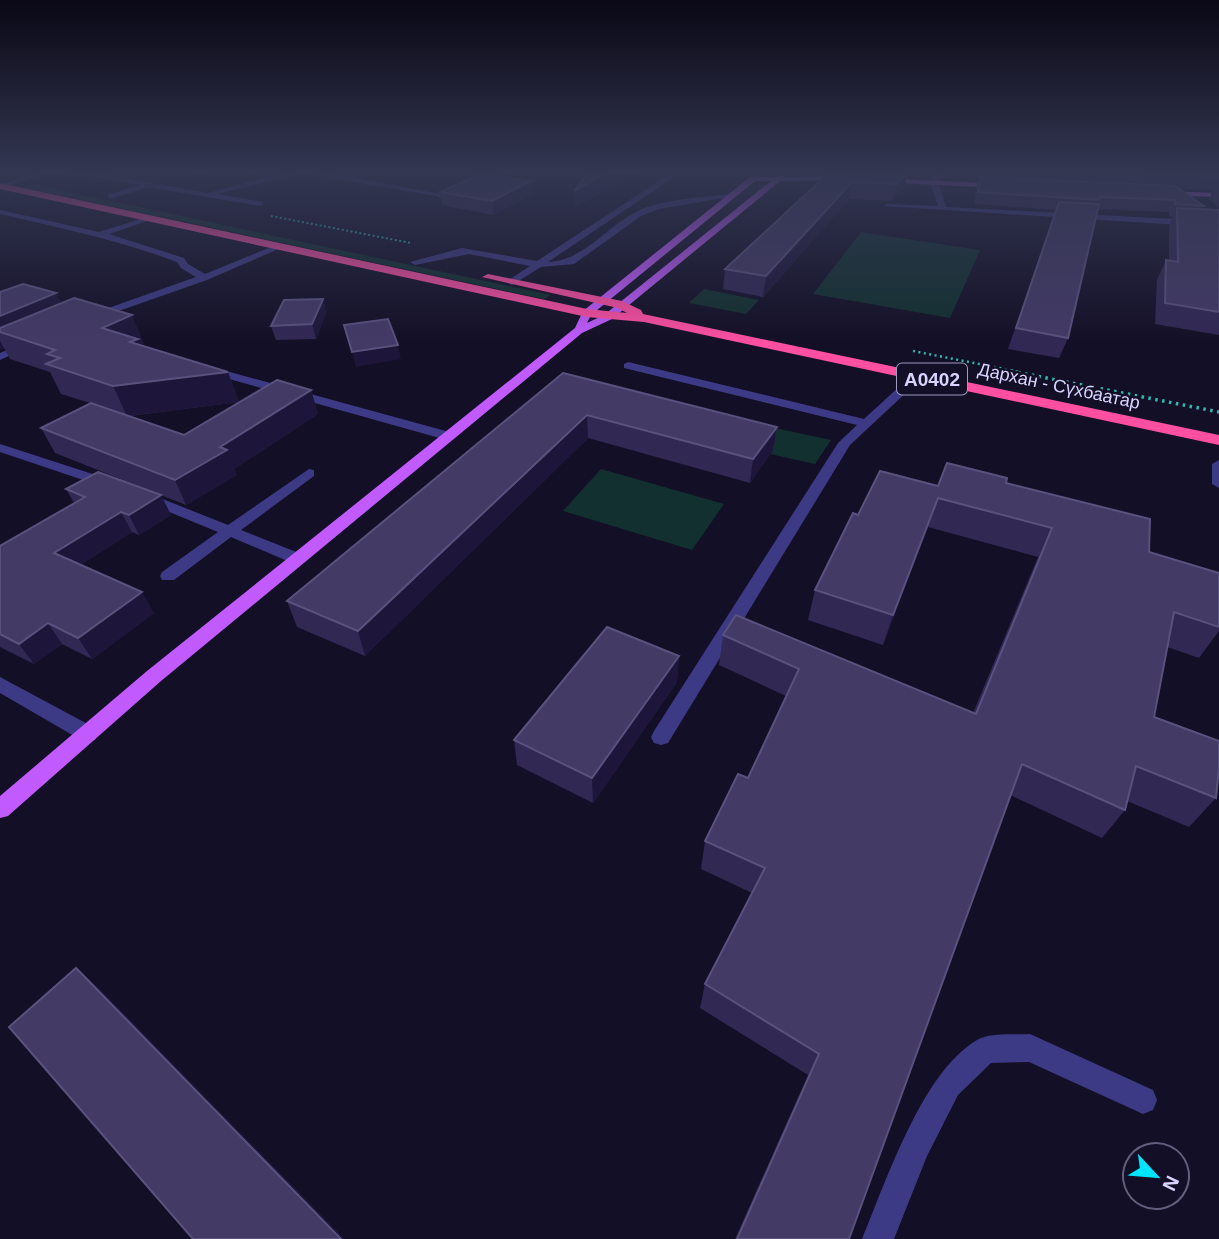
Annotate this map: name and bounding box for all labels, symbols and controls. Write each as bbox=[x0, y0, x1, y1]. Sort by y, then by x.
street label: Дархан - Сүхбаатар bbox=[976, 359, 1142, 413]
road number: A0402 bbox=[897, 364, 967, 394]
north arrow bbox=[1121, 1141, 1191, 1211]
text: N bbox=[1158, 1172, 1183, 1194]

